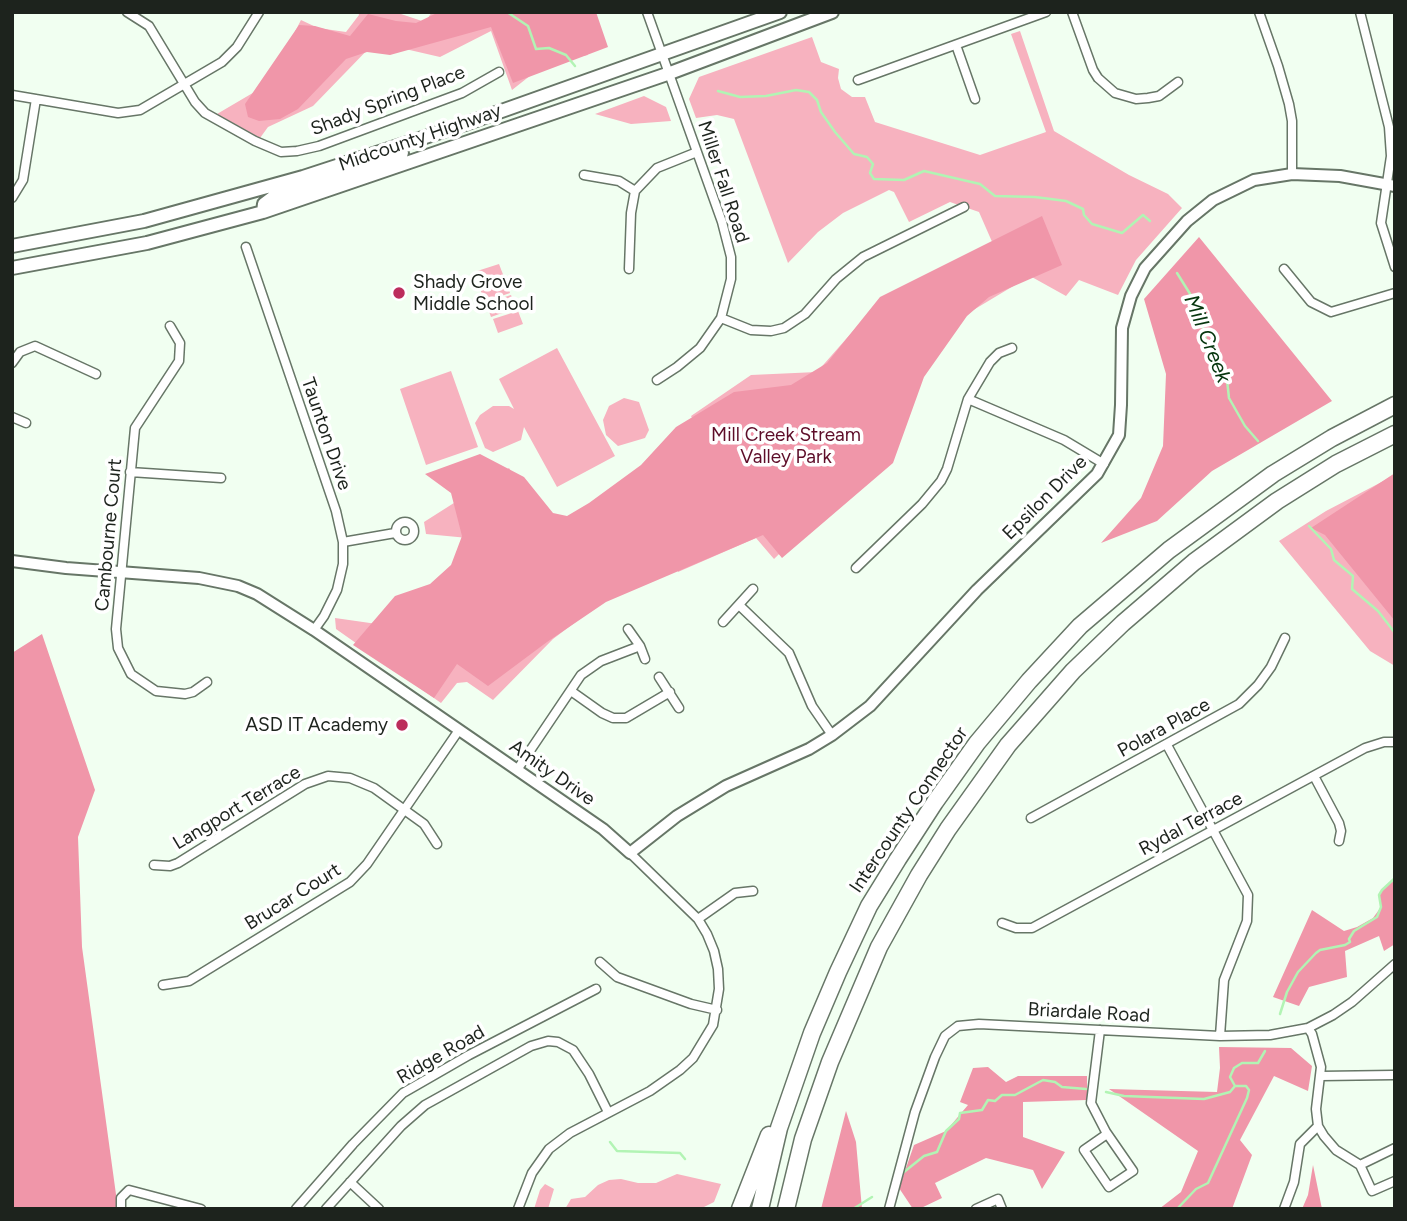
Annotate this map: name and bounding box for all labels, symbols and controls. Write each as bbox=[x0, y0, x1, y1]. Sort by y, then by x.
street label: Shady Spring Place bbox=[308, 61, 468, 141]
street label: Midcounty Highway bbox=[336, 99, 504, 177]
street label: Miller Fall Road bbox=[693, 118, 753, 246]
place label: Shady Grove Middle School bbox=[413, 271, 534, 315]
marker: Shady Grove Middle School bbox=[391, 285, 407, 301]
water label: Mill Creek bbox=[1178, 291, 1236, 387]
street label: Taunton Drive bbox=[296, 375, 356, 493]
park label: Mill Creek Stream Valley Park bbox=[711, 424, 861, 468]
street label: Epsilon Drive bbox=[998, 451, 1092, 545]
street label: Cambourne Court bbox=[91, 458, 127, 612]
street label: Polara Place bbox=[1114, 693, 1214, 763]
place label: ASD IT Academy bbox=[245, 714, 388, 736]
marker: ASD IT Academy bbox=[394, 717, 410, 733]
street label: Intercounty Connector bbox=[845, 723, 973, 897]
street label: Amity Drive bbox=[505, 735, 599, 811]
street label: Langport Terrace bbox=[169, 761, 305, 855]
street label: Rydal Terrace bbox=[1135, 787, 1247, 861]
street label: Brucar Court bbox=[241, 859, 345, 935]
street label: Briardale Road bbox=[1027, 998, 1151, 1028]
street label: Ridge Road bbox=[393, 1021, 489, 1089]

